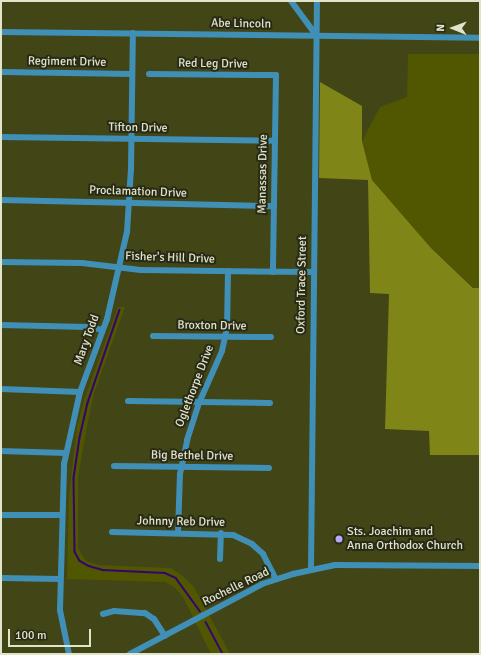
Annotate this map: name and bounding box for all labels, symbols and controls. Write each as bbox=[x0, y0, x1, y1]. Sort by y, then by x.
north arrow bbox=[433, 8, 473, 48]
street label: Abe Lincoln bbox=[211, 16, 271, 32]
text: N bbox=[434, 24, 447, 32]
street label: Regiment Drive bbox=[28, 54, 106, 70]
street label: Red Leg Drive bbox=[178, 56, 248, 72]
street label: Tifton Drive bbox=[108, 120, 168, 136]
street label: Manassas Drive bbox=[255, 134, 271, 214]
street label: Proclamation Drive bbox=[89, 183, 187, 201]
street label: Oxford Trace Street bbox=[294, 236, 310, 334]
street label: Fisher's Hill Drive bbox=[125, 249, 215, 267]
street label: Mary Todd bbox=[71, 313, 103, 367]
street label: Broxton Drive bbox=[177, 318, 247, 334]
street label: Oglethorpe Drive bbox=[173, 343, 217, 429]
street label: Big Bethel Drive bbox=[151, 448, 233, 464]
street label: Johnny Reb Drive bbox=[137, 514, 225, 530]
place label: Sts. Joachim and Anna Orthodox Church bbox=[347, 525, 463, 553]
marker: Sts. Joachim and Anna Orthodox Church bbox=[334, 534, 344, 544]
street label: Rochelle Road bbox=[200, 565, 272, 609]
scale bar bbox=[10, 621, 93, 647]
text: 100 m bbox=[15, 628, 47, 643]

